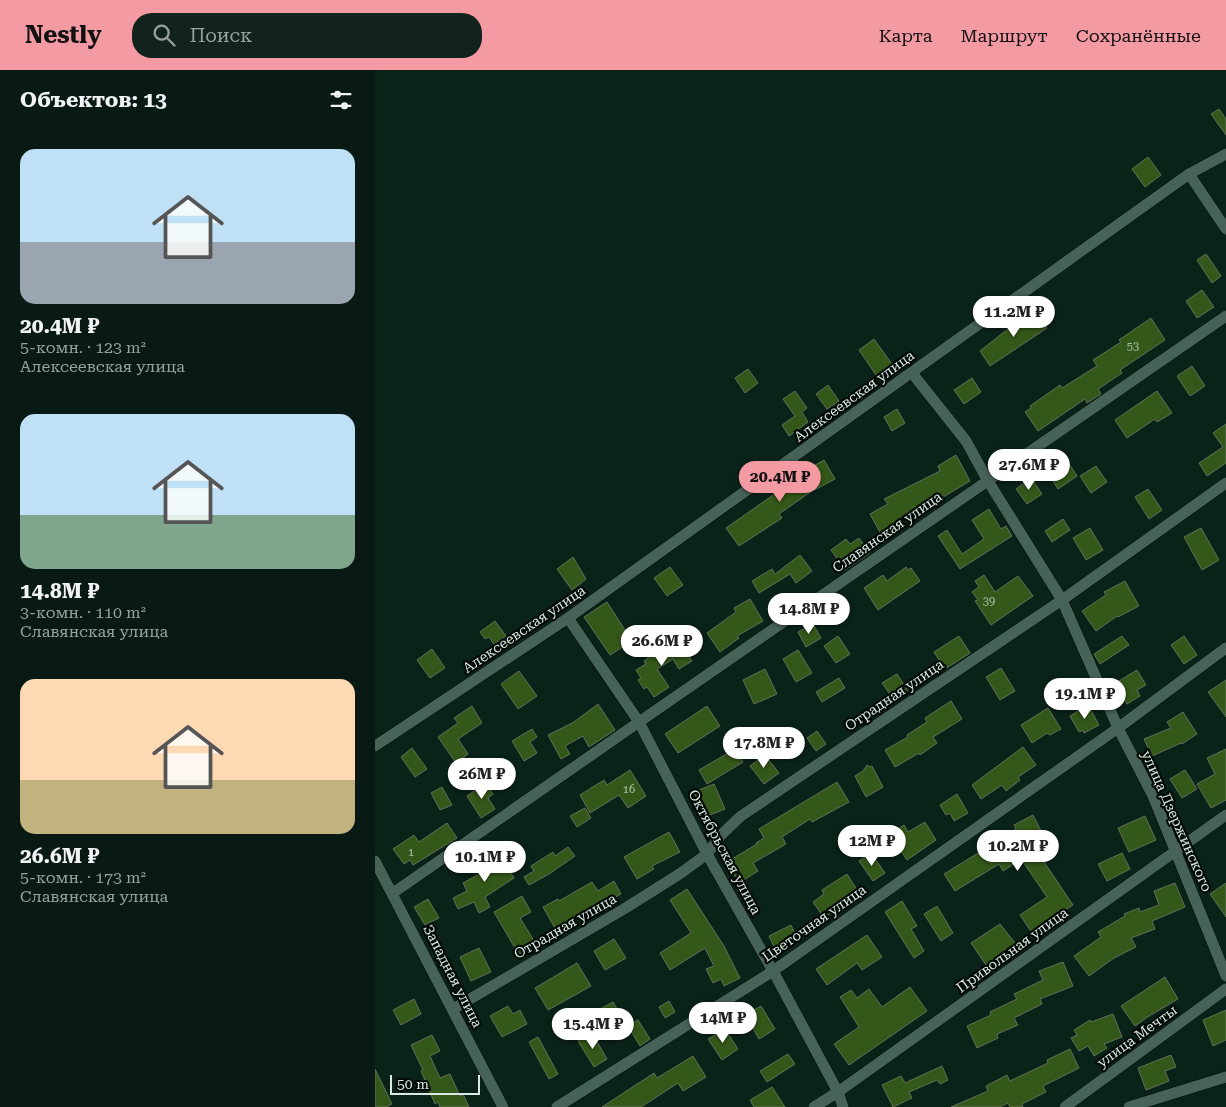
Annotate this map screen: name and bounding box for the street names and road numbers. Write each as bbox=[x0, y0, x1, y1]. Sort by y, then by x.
street label: Алексеевская улица bbox=[791, 347, 917, 445]
street label: Славянская улица bbox=[829, 488, 945, 576]
street label: Алексеевская улица bbox=[460, 582, 589, 676]
street label: Отрадная улица bbox=[842, 656, 947, 734]
street label: улица Дзержинского bbox=[1139, 748, 1215, 894]
street label: Октябрьская улица bbox=[685, 787, 765, 917]
street label: Цветочная улица bbox=[759, 881, 869, 965]
street label: Отрадная улица bbox=[511, 890, 619, 962]
street label: Привольная улица bbox=[953, 904, 1071, 996]
street label: Западная улица bbox=[420, 922, 486, 1030]
street label: улица Мечты bbox=[1094, 1002, 1180, 1070]

